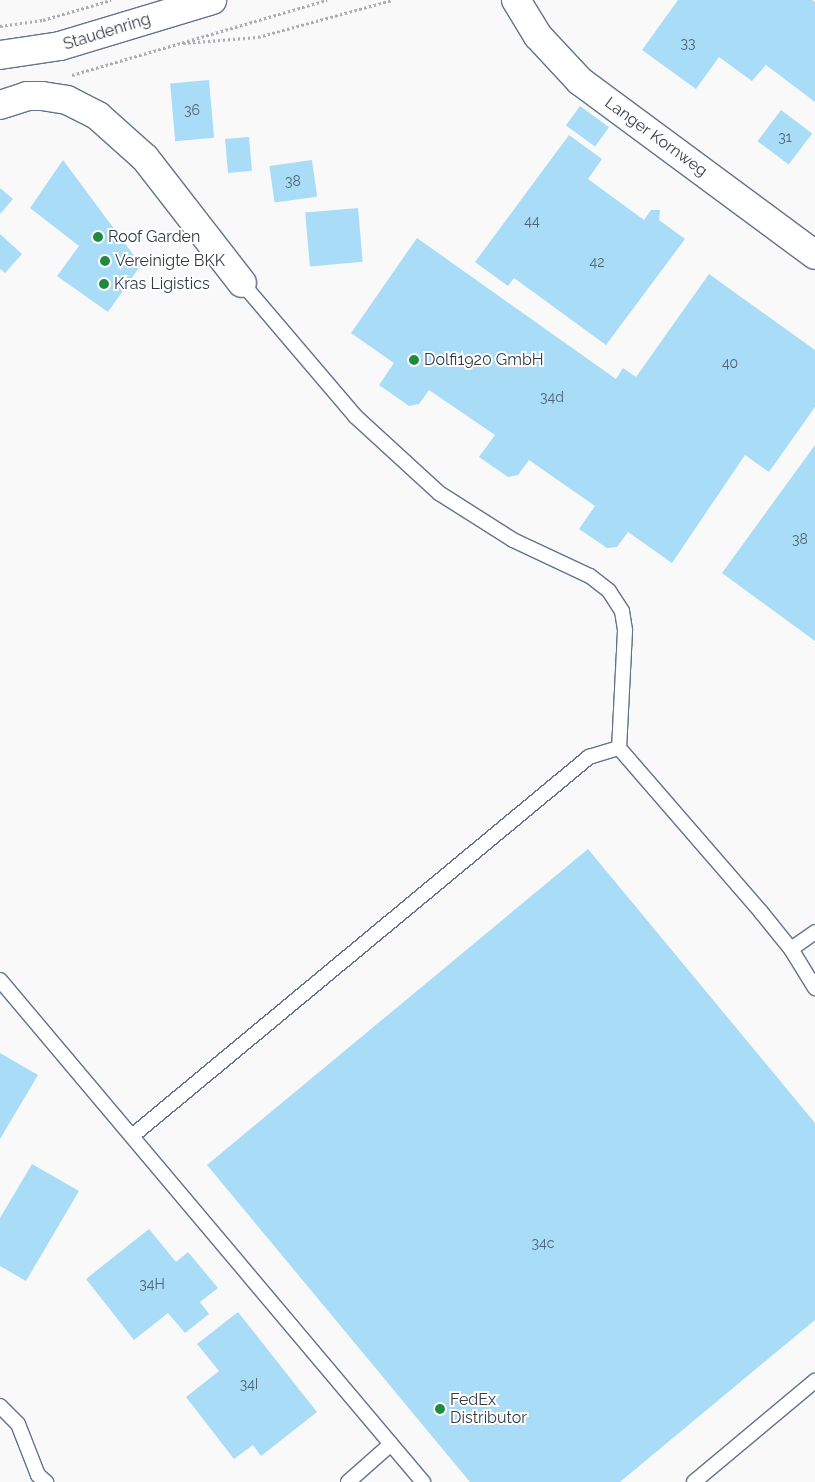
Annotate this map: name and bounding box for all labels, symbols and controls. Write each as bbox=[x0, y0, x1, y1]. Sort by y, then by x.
street label: Staudenring bbox=[61, 10, 153, 54]
house number: 33 bbox=[681, 35, 695, 51]
street label: Langer Kornweg bbox=[601, 93, 711, 181]
house number: 36 bbox=[184, 102, 200, 118]
house number: 31 bbox=[778, 129, 792, 145]
house number: 38 bbox=[285, 173, 301, 189]
house number: 44 bbox=[524, 213, 540, 229]
place label: Roof Garden bbox=[108, 227, 201, 247]
marker: Roof Garden bbox=[92, 231, 104, 243]
place label: Vereinigte BKK bbox=[115, 251, 225, 271]
house number: 42 bbox=[590, 254, 604, 270]
marker: Vereinigte BKK bbox=[99, 255, 111, 267]
place label: Kras Ligistics bbox=[114, 274, 210, 294]
marker: Kras Ligistics bbox=[98, 278, 110, 290]
place label: Dolfi1920 GmbH bbox=[424, 350, 544, 370]
marker: Dolfi1920 GmbH bbox=[408, 354, 420, 366]
house number: 40 bbox=[722, 355, 738, 371]
house number: 34d bbox=[540, 389, 564, 405]
house number: 38 bbox=[792, 531, 808, 547]
house number: 34c bbox=[532, 1235, 554, 1251]
house number: 34H bbox=[139, 1276, 165, 1292]
house number: 34I bbox=[240, 1376, 258, 1392]
place label: FedEx Distributor bbox=[450, 1390, 527, 1428]
marker: FedEx Distributor bbox=[434, 1403, 446, 1415]

